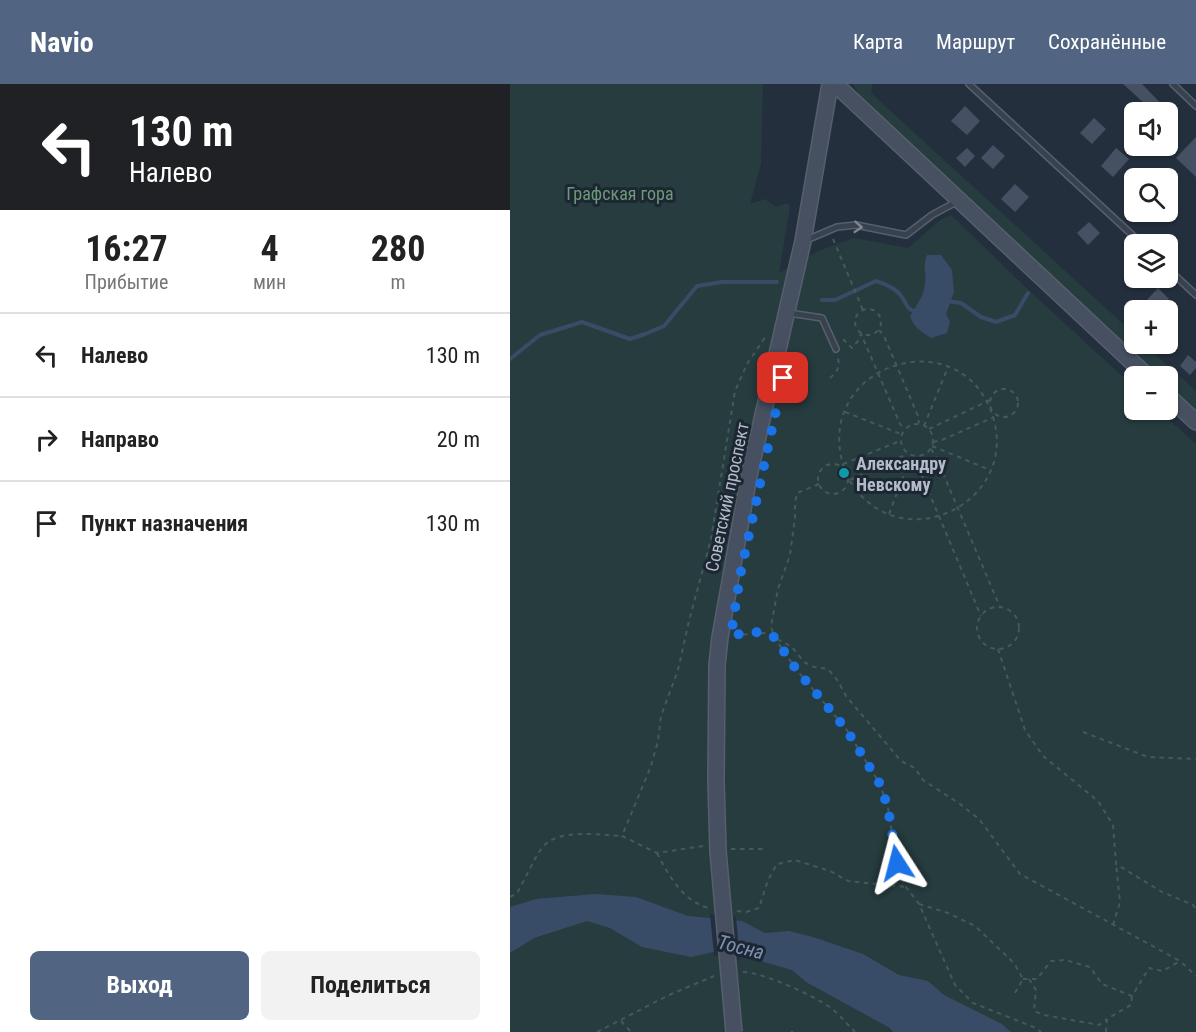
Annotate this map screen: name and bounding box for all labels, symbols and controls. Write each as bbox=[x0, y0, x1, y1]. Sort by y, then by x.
text: Navio bbox=[30, 26, 94, 59]
text: Карта bbox=[853, 30, 903, 54]
text: Маршрут bbox=[936, 30, 1015, 54]
text: Сохранённые bbox=[1048, 30, 1166, 54]
map controls bbox=[1124, 102, 1178, 420]
button: sound bbox=[1124, 102, 1178, 156]
text: 130 m bbox=[129, 107, 234, 156]
icon: left bbox=[30, 108, 108, 186]
text: Налево bbox=[129, 157, 212, 189]
button: search bbox=[1124, 168, 1178, 222]
park label: Графская гора bbox=[566, 183, 674, 204]
one-way arrow bbox=[854, 220, 863, 233]
text: 16:27 bbox=[85, 228, 168, 270]
text: 4 bbox=[260, 228, 279, 270]
text: 280 bbox=[371, 228, 425, 270]
button: layers bbox=[1124, 234, 1178, 288]
text: Прибытие bbox=[85, 270, 168, 294]
text: мин bbox=[253, 270, 286, 294]
text: m bbox=[391, 270, 406, 294]
button: + bbox=[1124, 300, 1178, 354]
icon: left bbox=[30, 339, 63, 372]
text: Налево bbox=[81, 343, 148, 368]
text: 130 m bbox=[426, 343, 480, 368]
pin bbox=[757, 352, 808, 403]
icon: arrive bbox=[766, 361, 799, 394]
button: − bbox=[1124, 366, 1178, 420]
street label: Советский проспект bbox=[701, 420, 753, 574]
icon: right bbox=[30, 423, 63, 456]
text: Направо bbox=[81, 427, 159, 452]
text: 20 m bbox=[437, 427, 480, 452]
place label: Александру Невскому bbox=[856, 453, 946, 495]
marker: Александру Невскому bbox=[837, 466, 851, 480]
icon: arrive bbox=[30, 507, 63, 540]
text: Пункт назначения bbox=[81, 511, 248, 536]
text: 130 m bbox=[426, 511, 480, 536]
position arrow bbox=[865, 831, 929, 895]
water label: Тосна bbox=[715, 930, 767, 964]
button: Выход bbox=[30, 951, 249, 1020]
button: Поделиться bbox=[261, 951, 480, 1020]

